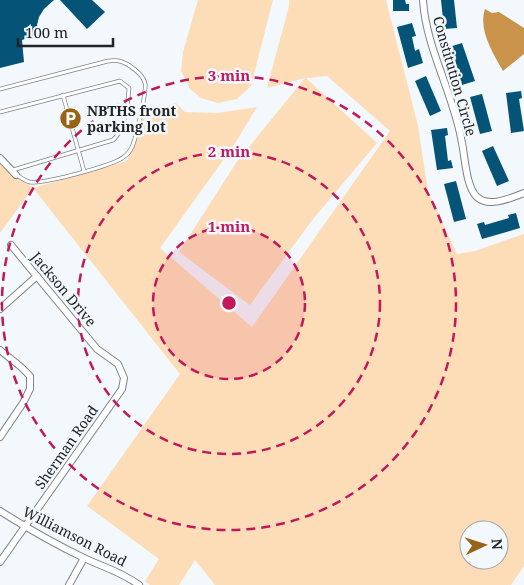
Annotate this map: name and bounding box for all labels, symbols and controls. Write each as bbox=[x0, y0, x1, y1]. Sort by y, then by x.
street label: Constitution Circle bbox=[429, 14, 481, 138]
scale bar bbox=[18, 15, 112, 47]
text: 100 m bbox=[25, 22, 68, 42]
text: 3 min bbox=[208, 65, 250, 85]
place label: NBTHS front parking lot bbox=[87, 101, 176, 136]
parking icon: NBTHS front parking lot bbox=[59, 106, 83, 130]
text: 2 min bbox=[208, 141, 250, 161]
text: 1 min bbox=[208, 216, 250, 236]
street label: Jackson Drive bbox=[27, 247, 101, 330]
centre of rings bbox=[220, 294, 238, 312]
street label: Sherman Road bbox=[30, 401, 102, 493]
street label: Williamson Road bbox=[20, 502, 131, 571]
north arrow bbox=[459, 520, 509, 570]
text: N bbox=[488, 538, 507, 550]

